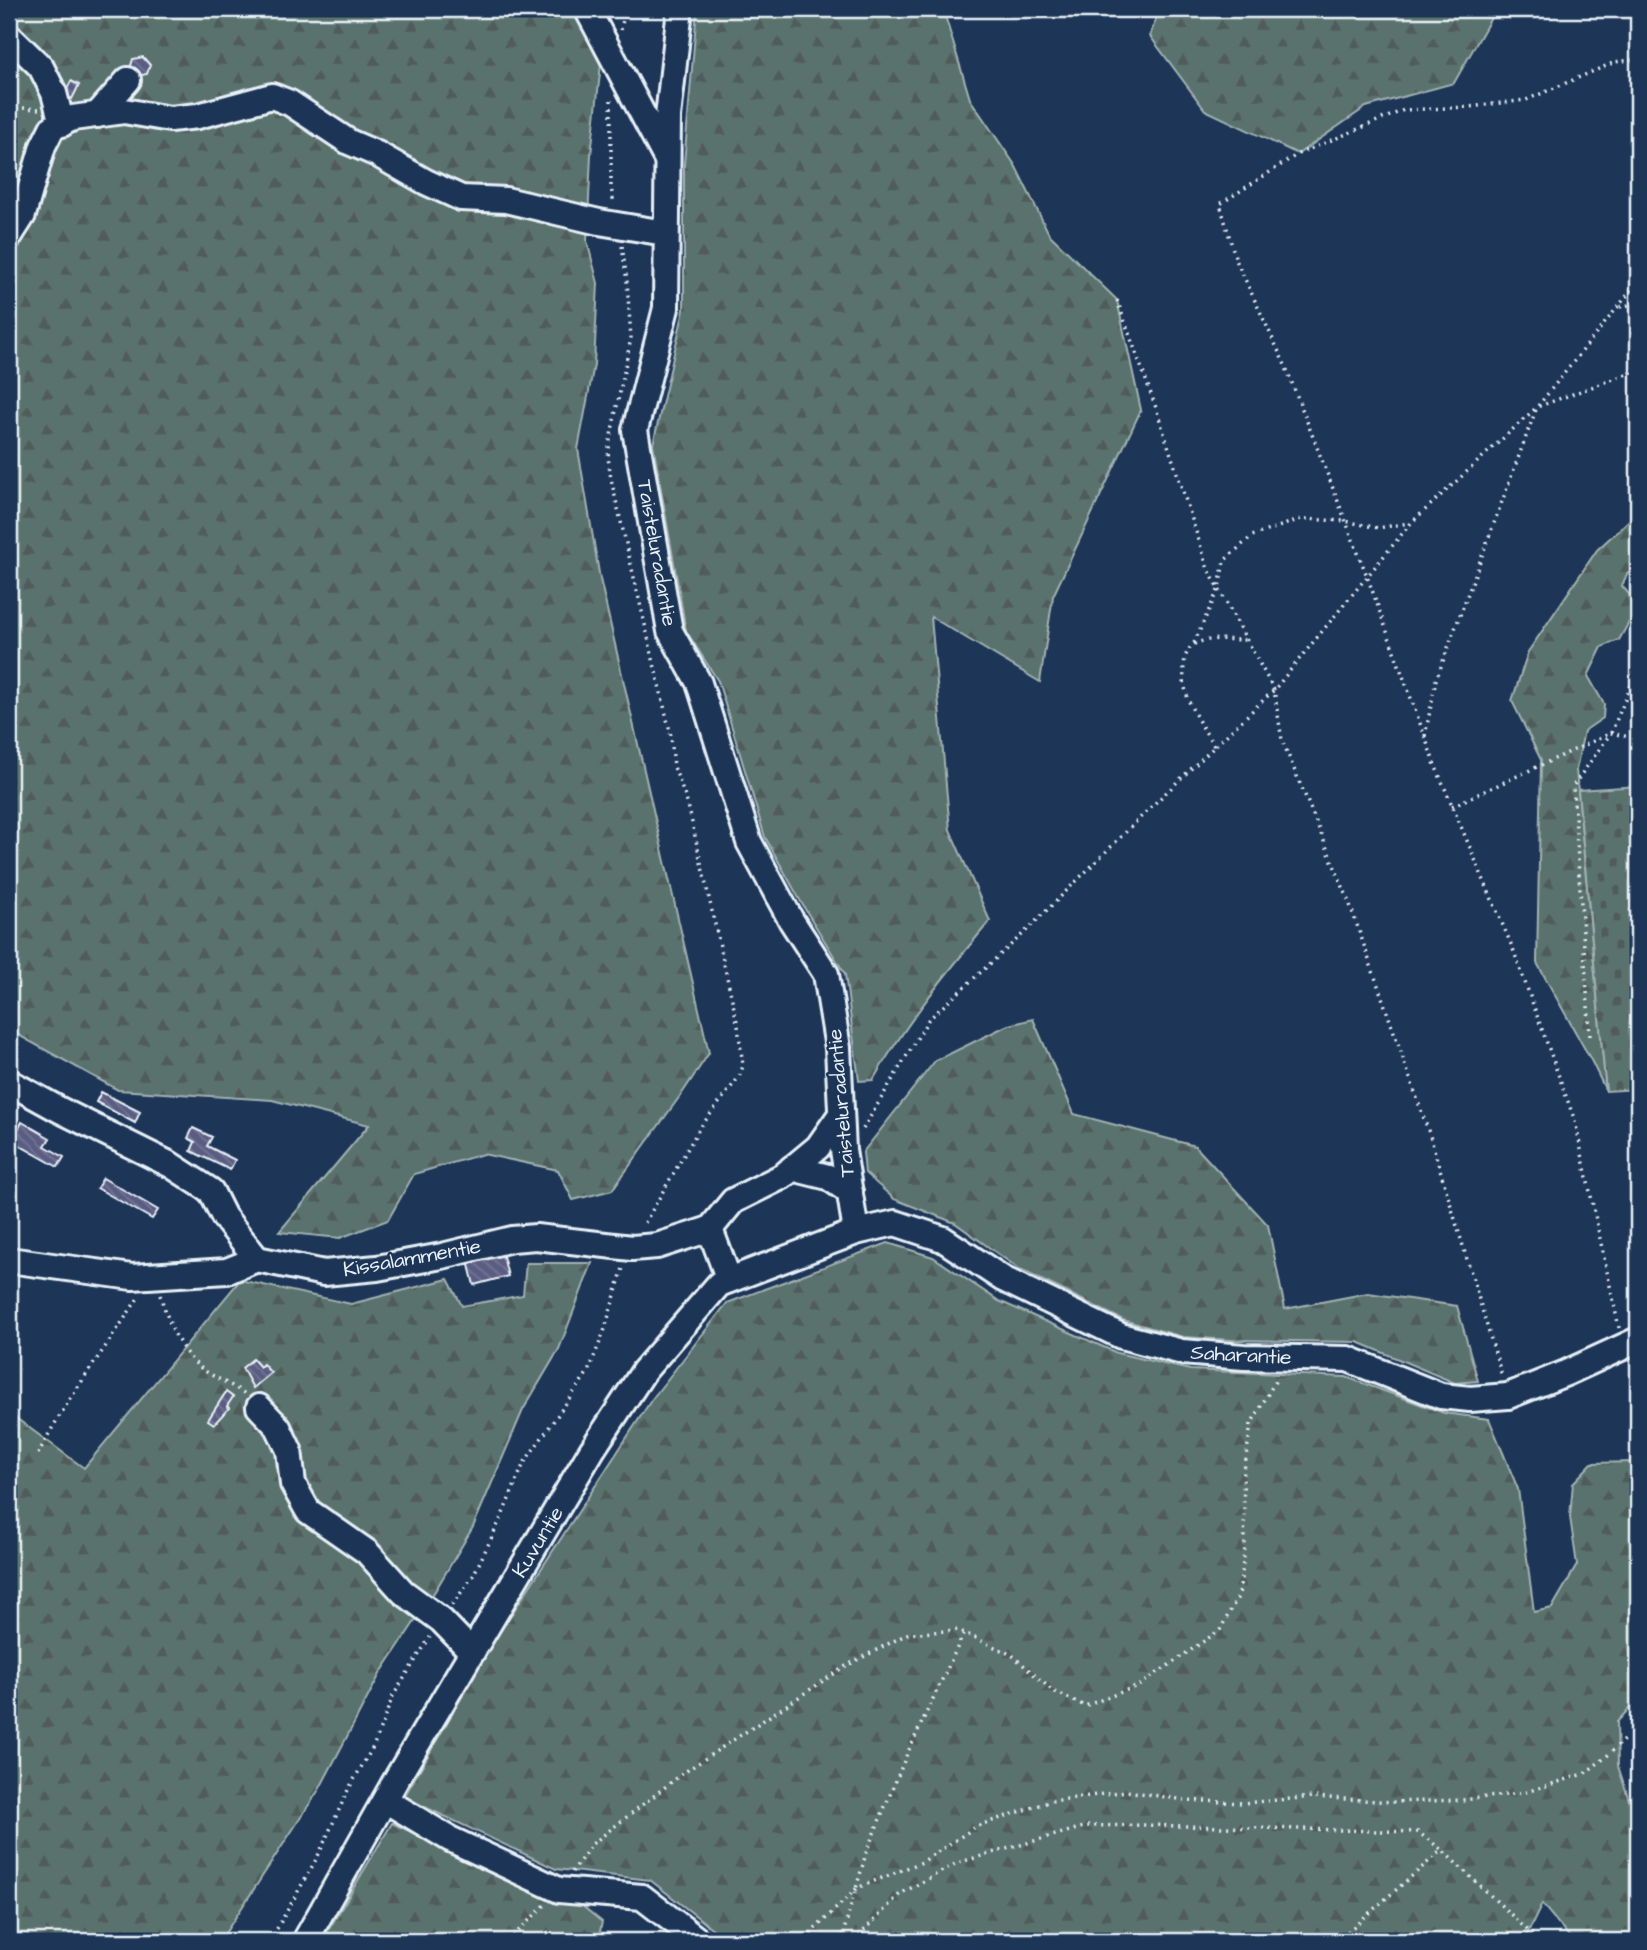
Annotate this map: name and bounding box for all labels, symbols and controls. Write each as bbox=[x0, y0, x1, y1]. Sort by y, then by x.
street label: Taisteluradantie bbox=[630, 477, 684, 629]
street label: Taisteluradantie bbox=[820, 1028, 862, 1178]
street label: Kissalammentie bbox=[341, 1232, 483, 1284]
street label: Saharantie bbox=[1190, 1338, 1292, 1372]
street label: Kuvuntie bbox=[505, 1501, 571, 1583]

